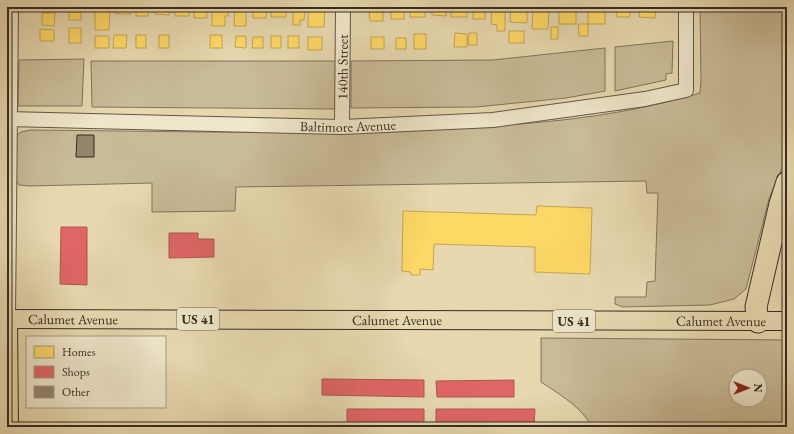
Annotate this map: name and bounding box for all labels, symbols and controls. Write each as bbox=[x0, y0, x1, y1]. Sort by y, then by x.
street label: 140th Street bbox=[333, 34, 352, 100]
street label: Baltimore Avenue bbox=[300, 115, 397, 136]
road number: US 41 bbox=[177, 308, 219, 330]
street label: Calumet Avenue bbox=[28, 310, 119, 328]
road number: US 41 bbox=[553, 310, 595, 332]
street label: Calumet Avenue bbox=[352, 311, 443, 329]
street label: Calumet Avenue bbox=[676, 312, 767, 330]
legend bbox=[26, 336, 166, 408]
text: Homes bbox=[62, 344, 96, 360]
text: Shops bbox=[62, 364, 90, 380]
north arrow bbox=[728, 368, 768, 408]
text: Other bbox=[62, 384, 90, 400]
text: N bbox=[751, 384, 765, 393]

